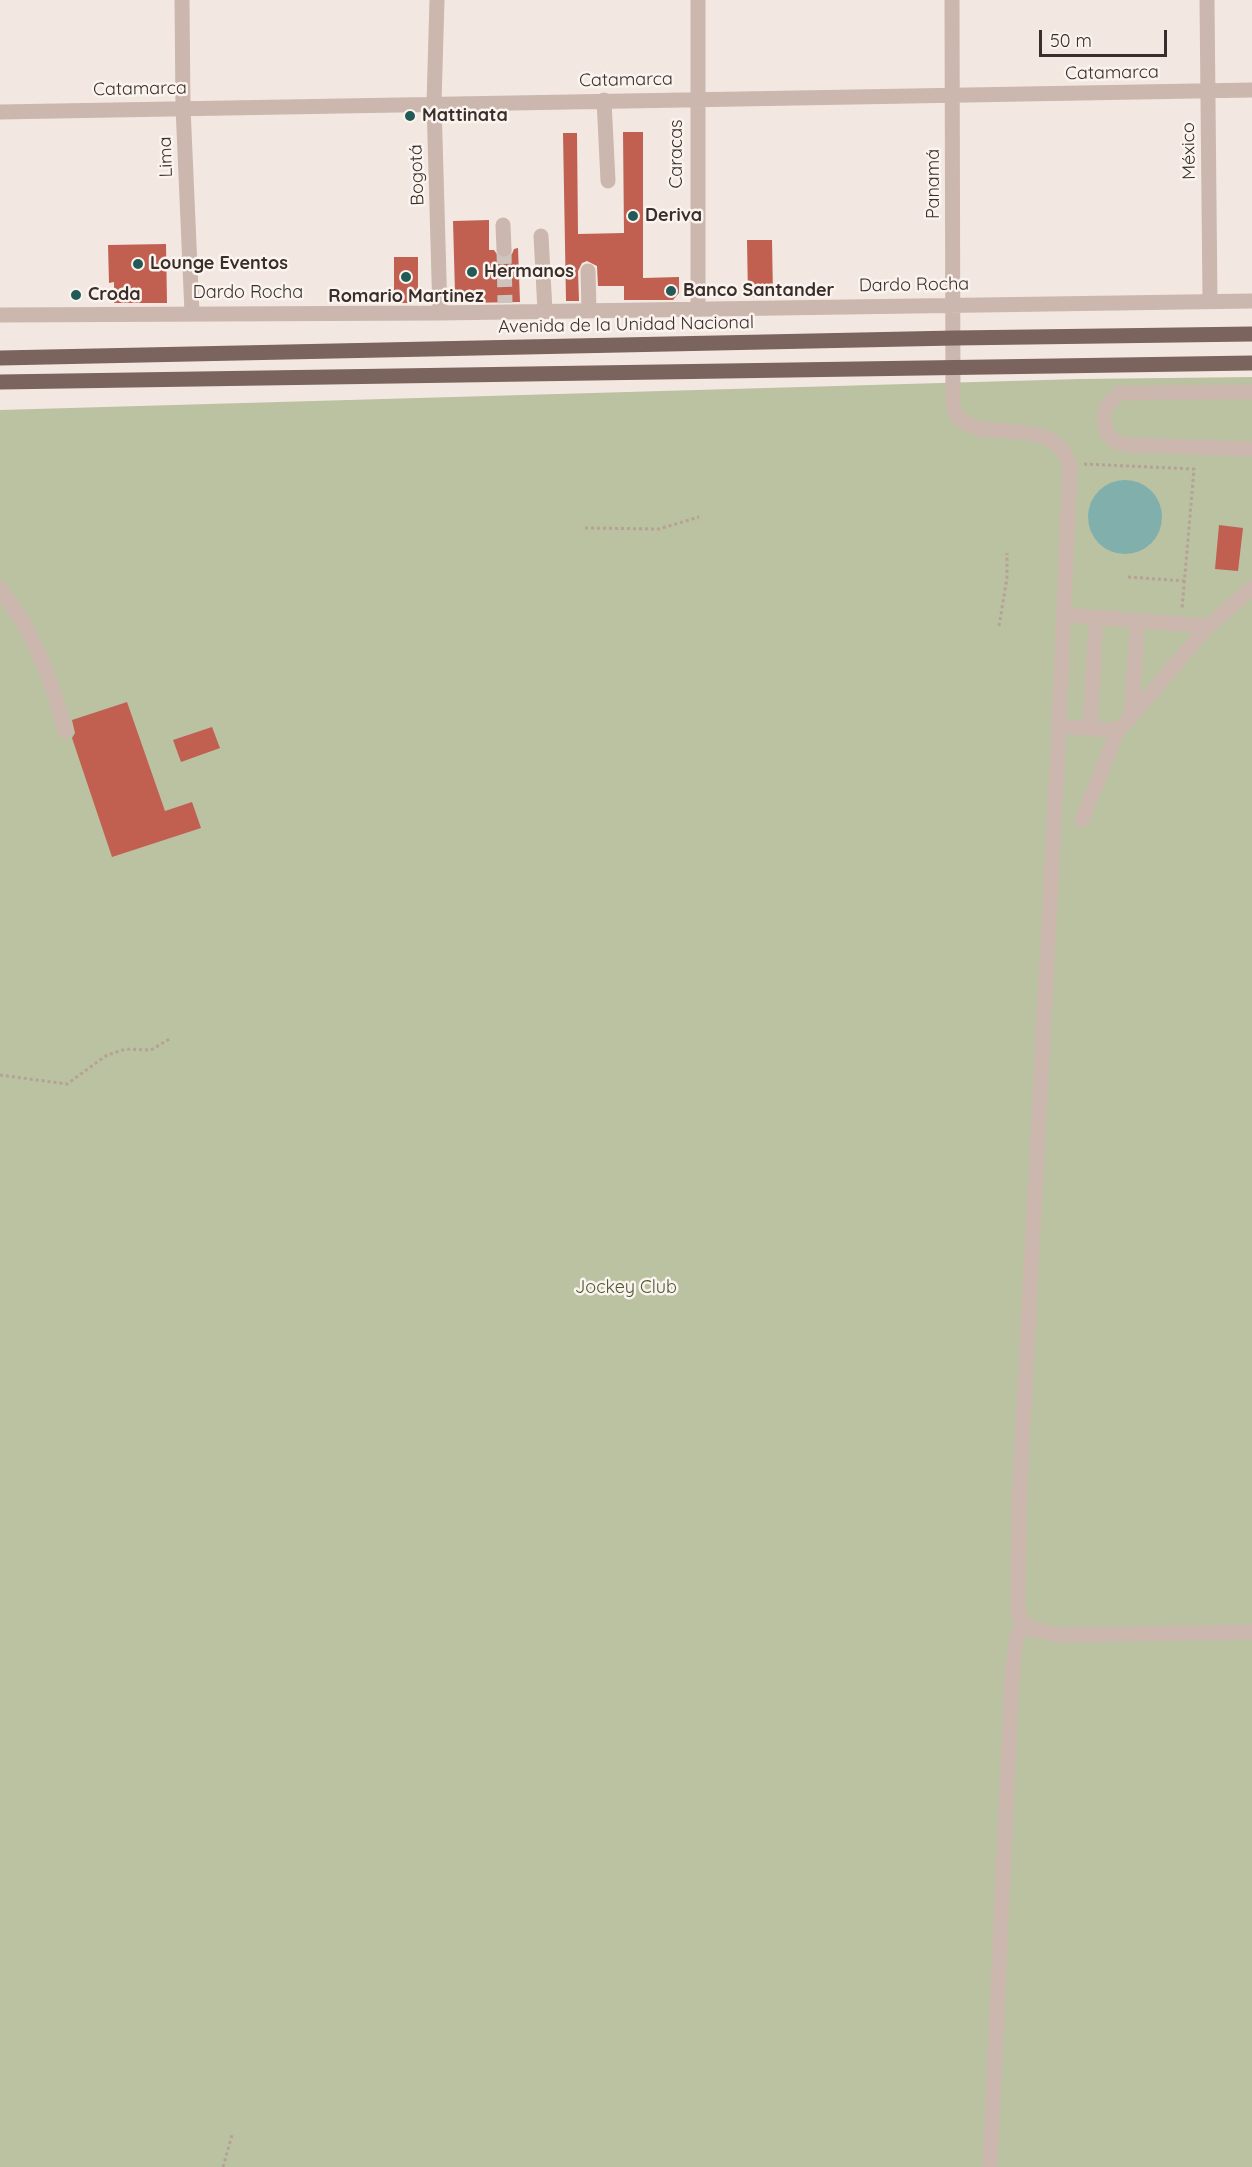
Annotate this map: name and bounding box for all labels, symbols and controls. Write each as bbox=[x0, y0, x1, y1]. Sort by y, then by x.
scale bar bbox=[1042, 18, 1170, 56]
text: 50 m bbox=[1050, 29, 1092, 52]
street label: Catamarca bbox=[1065, 61, 1159, 85]
street label: Catamarca bbox=[579, 68, 673, 92]
street label: Catamarca bbox=[93, 77, 187, 101]
place label: Mattinata bbox=[422, 105, 508, 127]
marker: Mattinata bbox=[403, 109, 417, 123]
street label: Caracas bbox=[666, 120, 688, 188]
street label: México bbox=[1178, 122, 1200, 180]
street label: Lima bbox=[154, 136, 178, 178]
street label: Bogotá bbox=[405, 144, 429, 206]
street label: Panamá bbox=[923, 149, 945, 219]
place label: Deriva bbox=[645, 205, 702, 227]
marker: Deriva bbox=[626, 209, 640, 223]
place label: Lounge Eventos bbox=[150, 253, 288, 275]
marker: Lounge Eventos bbox=[131, 257, 145, 271]
place label: Hermanos bbox=[484, 261, 574, 283]
marker: Hermanos bbox=[465, 265, 479, 279]
marker: Romario Martinez bbox=[399, 270, 413, 284]
street label: Dardo Rocha bbox=[859, 273, 969, 297]
place label: Banco Santander bbox=[683, 280, 834, 302]
street label: Dardo Rocha bbox=[193, 282, 303, 304]
place label: Croda bbox=[88, 284, 141, 306]
marker: Banco Santander bbox=[664, 284, 678, 298]
place label: Romario Martinez bbox=[328, 286, 484, 308]
marker: Croda bbox=[69, 288, 83, 302]
street label: Avenida de la Unidad Nacional bbox=[498, 312, 754, 338]
park label: Jockey Club bbox=[575, 1277, 677, 1299]

